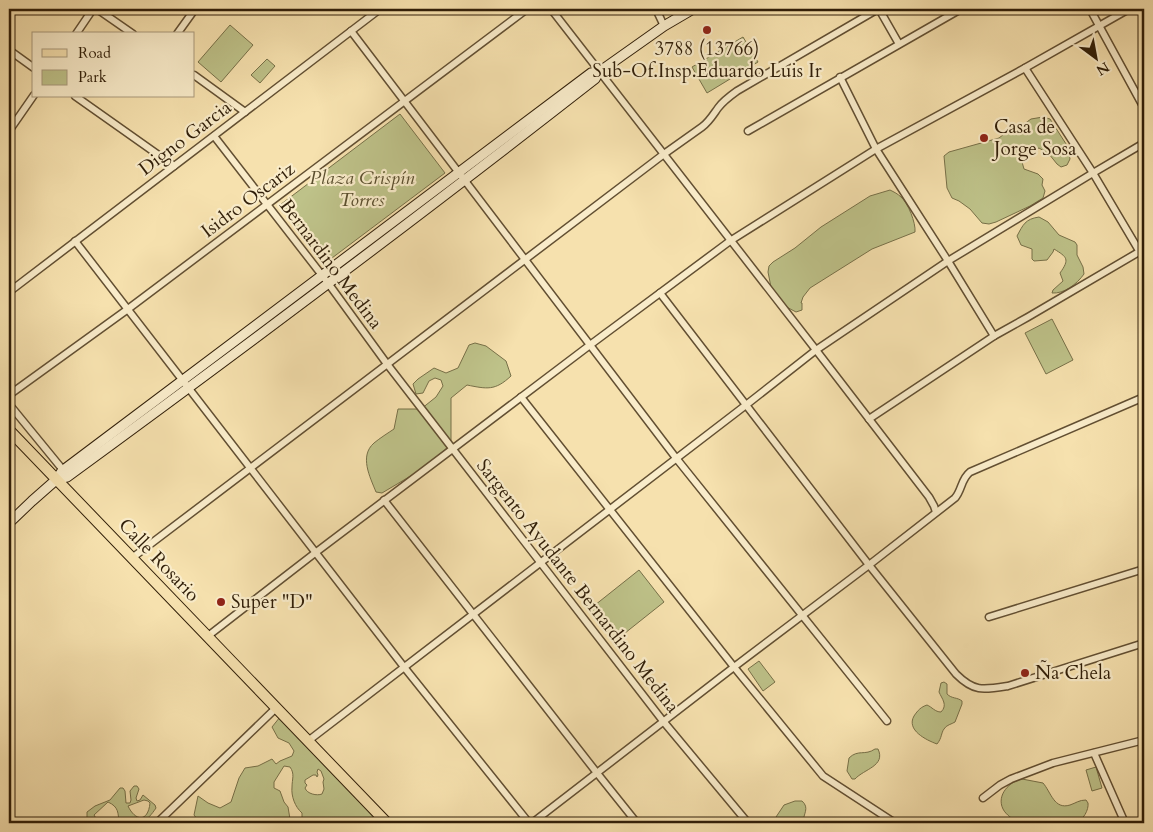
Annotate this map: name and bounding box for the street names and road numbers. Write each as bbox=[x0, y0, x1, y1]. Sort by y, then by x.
street label: Digno Garcia bbox=[133, 95, 237, 181]
street label: Isidro Oscariz bbox=[196, 156, 301, 244]
street label: Bernardino Medina bbox=[273, 193, 389, 335]
street label: Sargento Ayudante Bernardino Medina bbox=[470, 453, 686, 719]
street label: Calle Rosario bbox=[113, 513, 205, 607]

